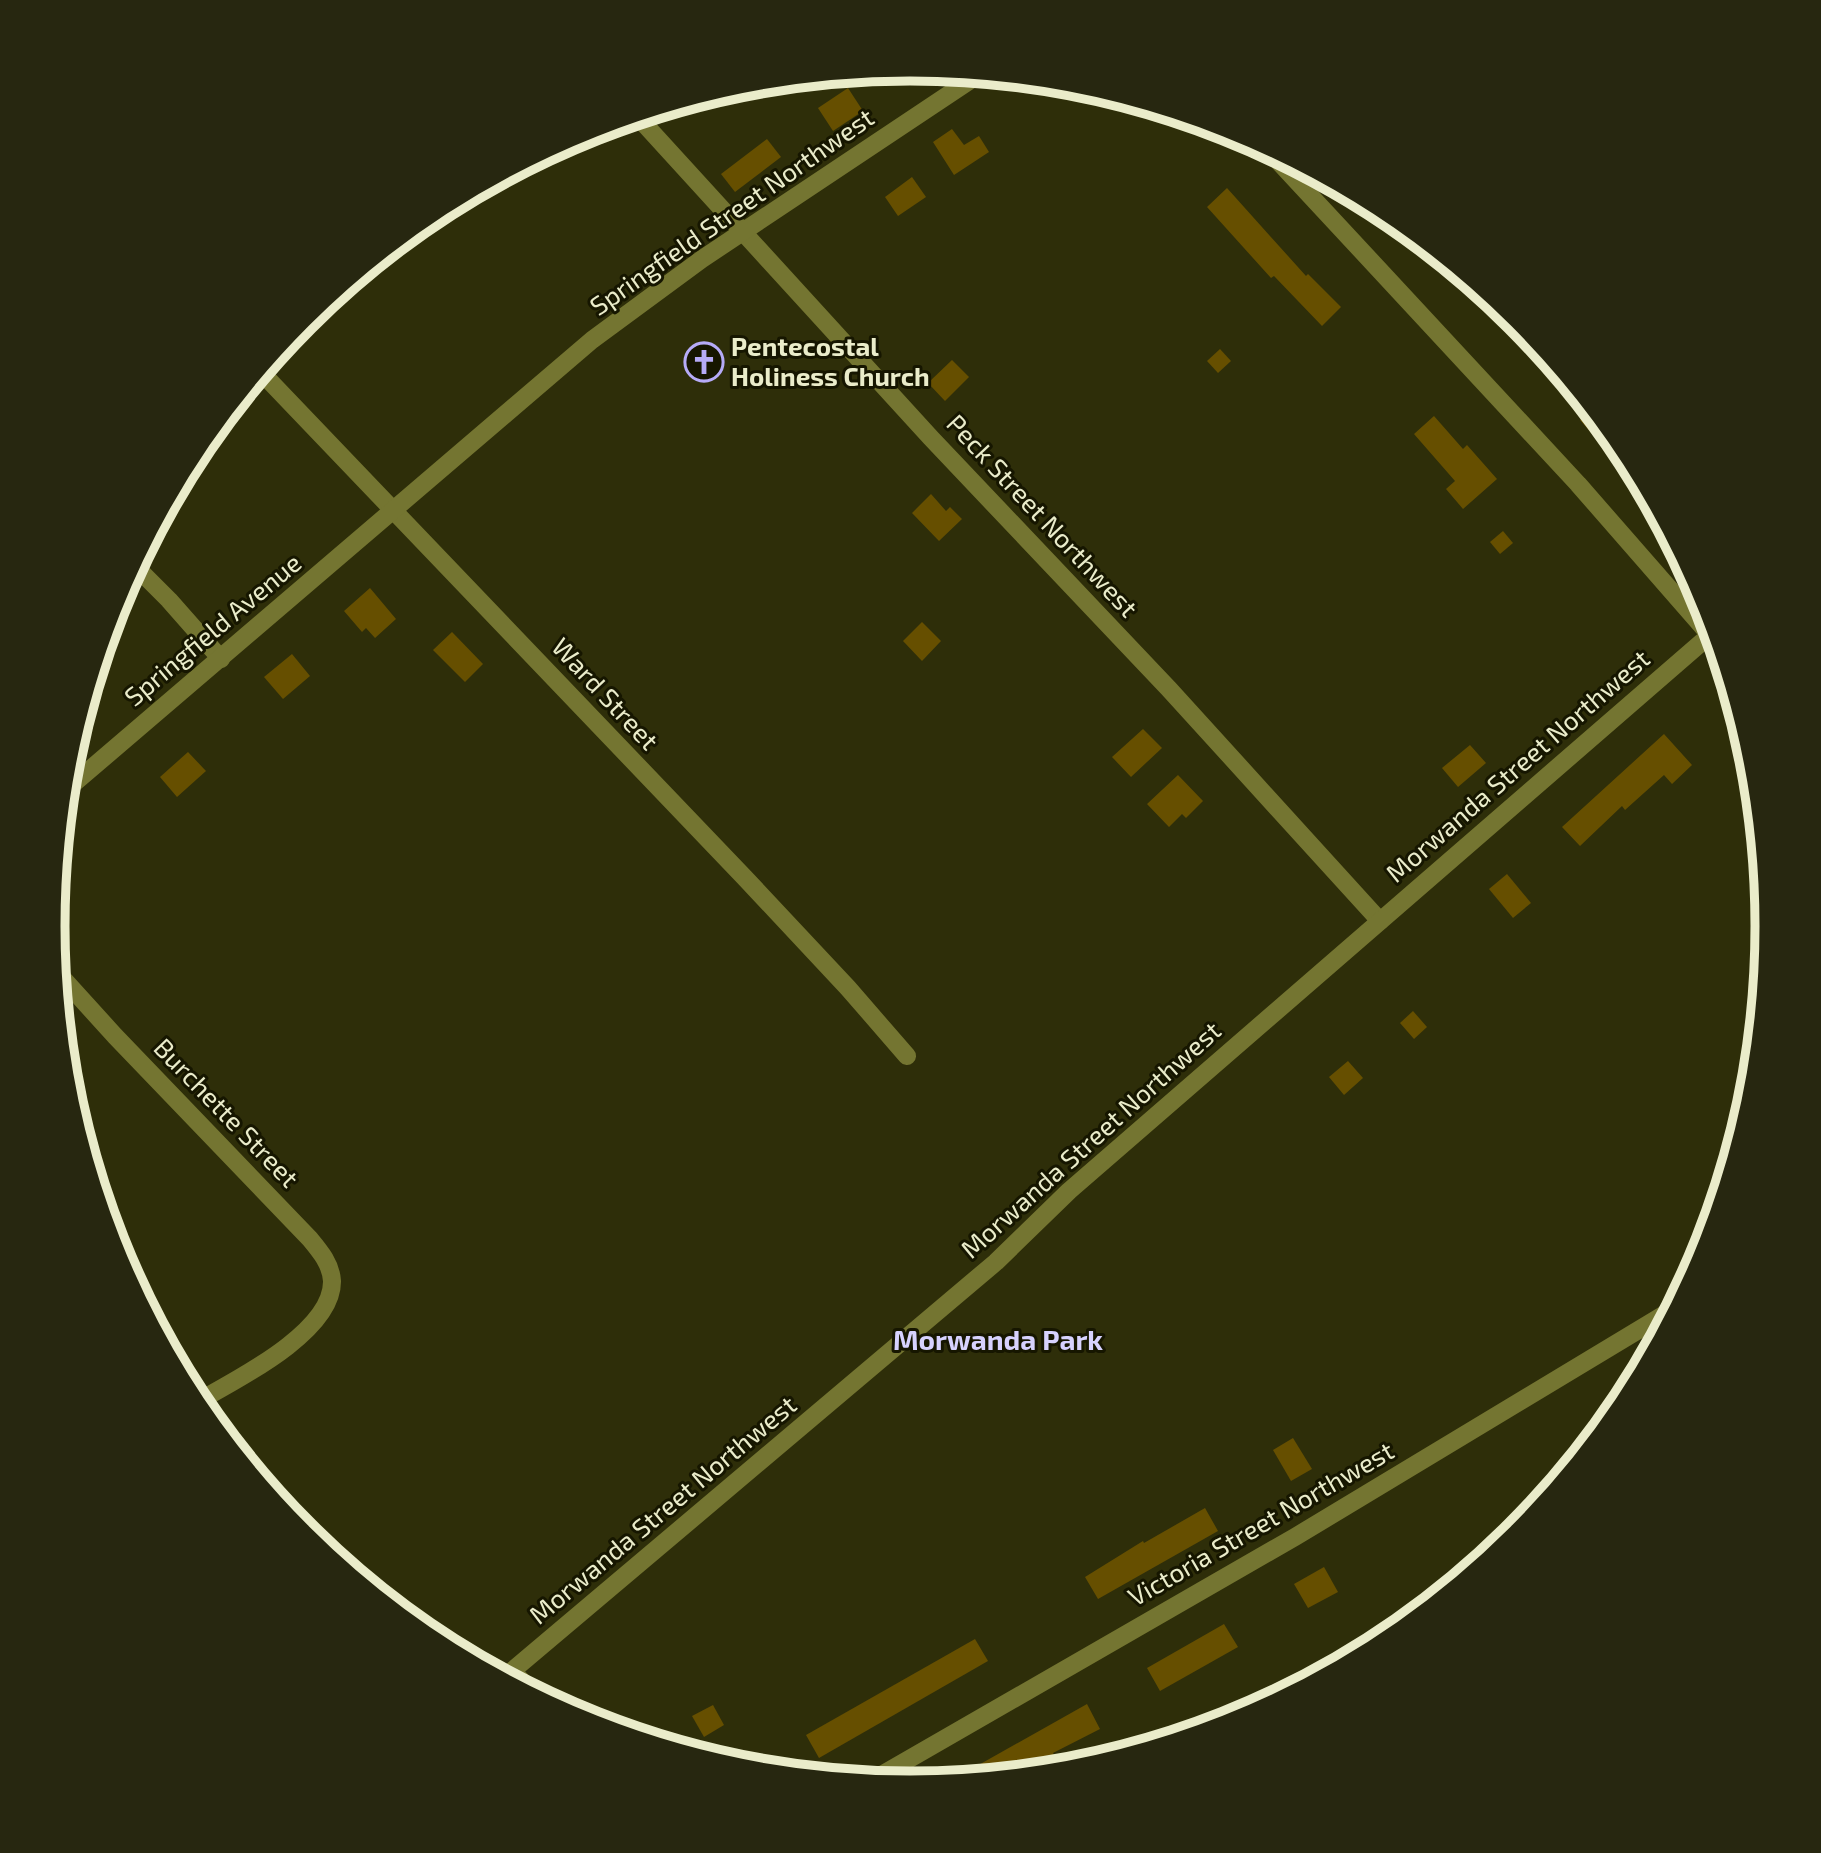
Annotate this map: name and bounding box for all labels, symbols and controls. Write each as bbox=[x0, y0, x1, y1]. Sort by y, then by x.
street label: Springfield Street Northwest bbox=[583, 101, 879, 321]
place label: Pentecostal Holiness Church bbox=[731, 330, 930, 391]
church icon: Pentecostal Holiness Church bbox=[683, 341, 725, 383]
street label: Peck Street Northwest bbox=[941, 407, 1145, 623]
street label: Springfield Avenue bbox=[118, 546, 307, 712]
street label: Ward Street bbox=[546, 631, 666, 755]
street label: Morwanda Street Northwest bbox=[1379, 642, 1655, 888]
street label: Morwanda Street Northwest bbox=[954, 1014, 1226, 1264]
street label: Burchette Street bbox=[148, 1031, 306, 1193]
district label: Morwanda Park bbox=[893, 1322, 1103, 1356]
street label: Morwanda Street Northwest bbox=[522, 1388, 802, 1630]
street label: Victoria Street Northwest bbox=[1122, 1434, 1399, 1612]

